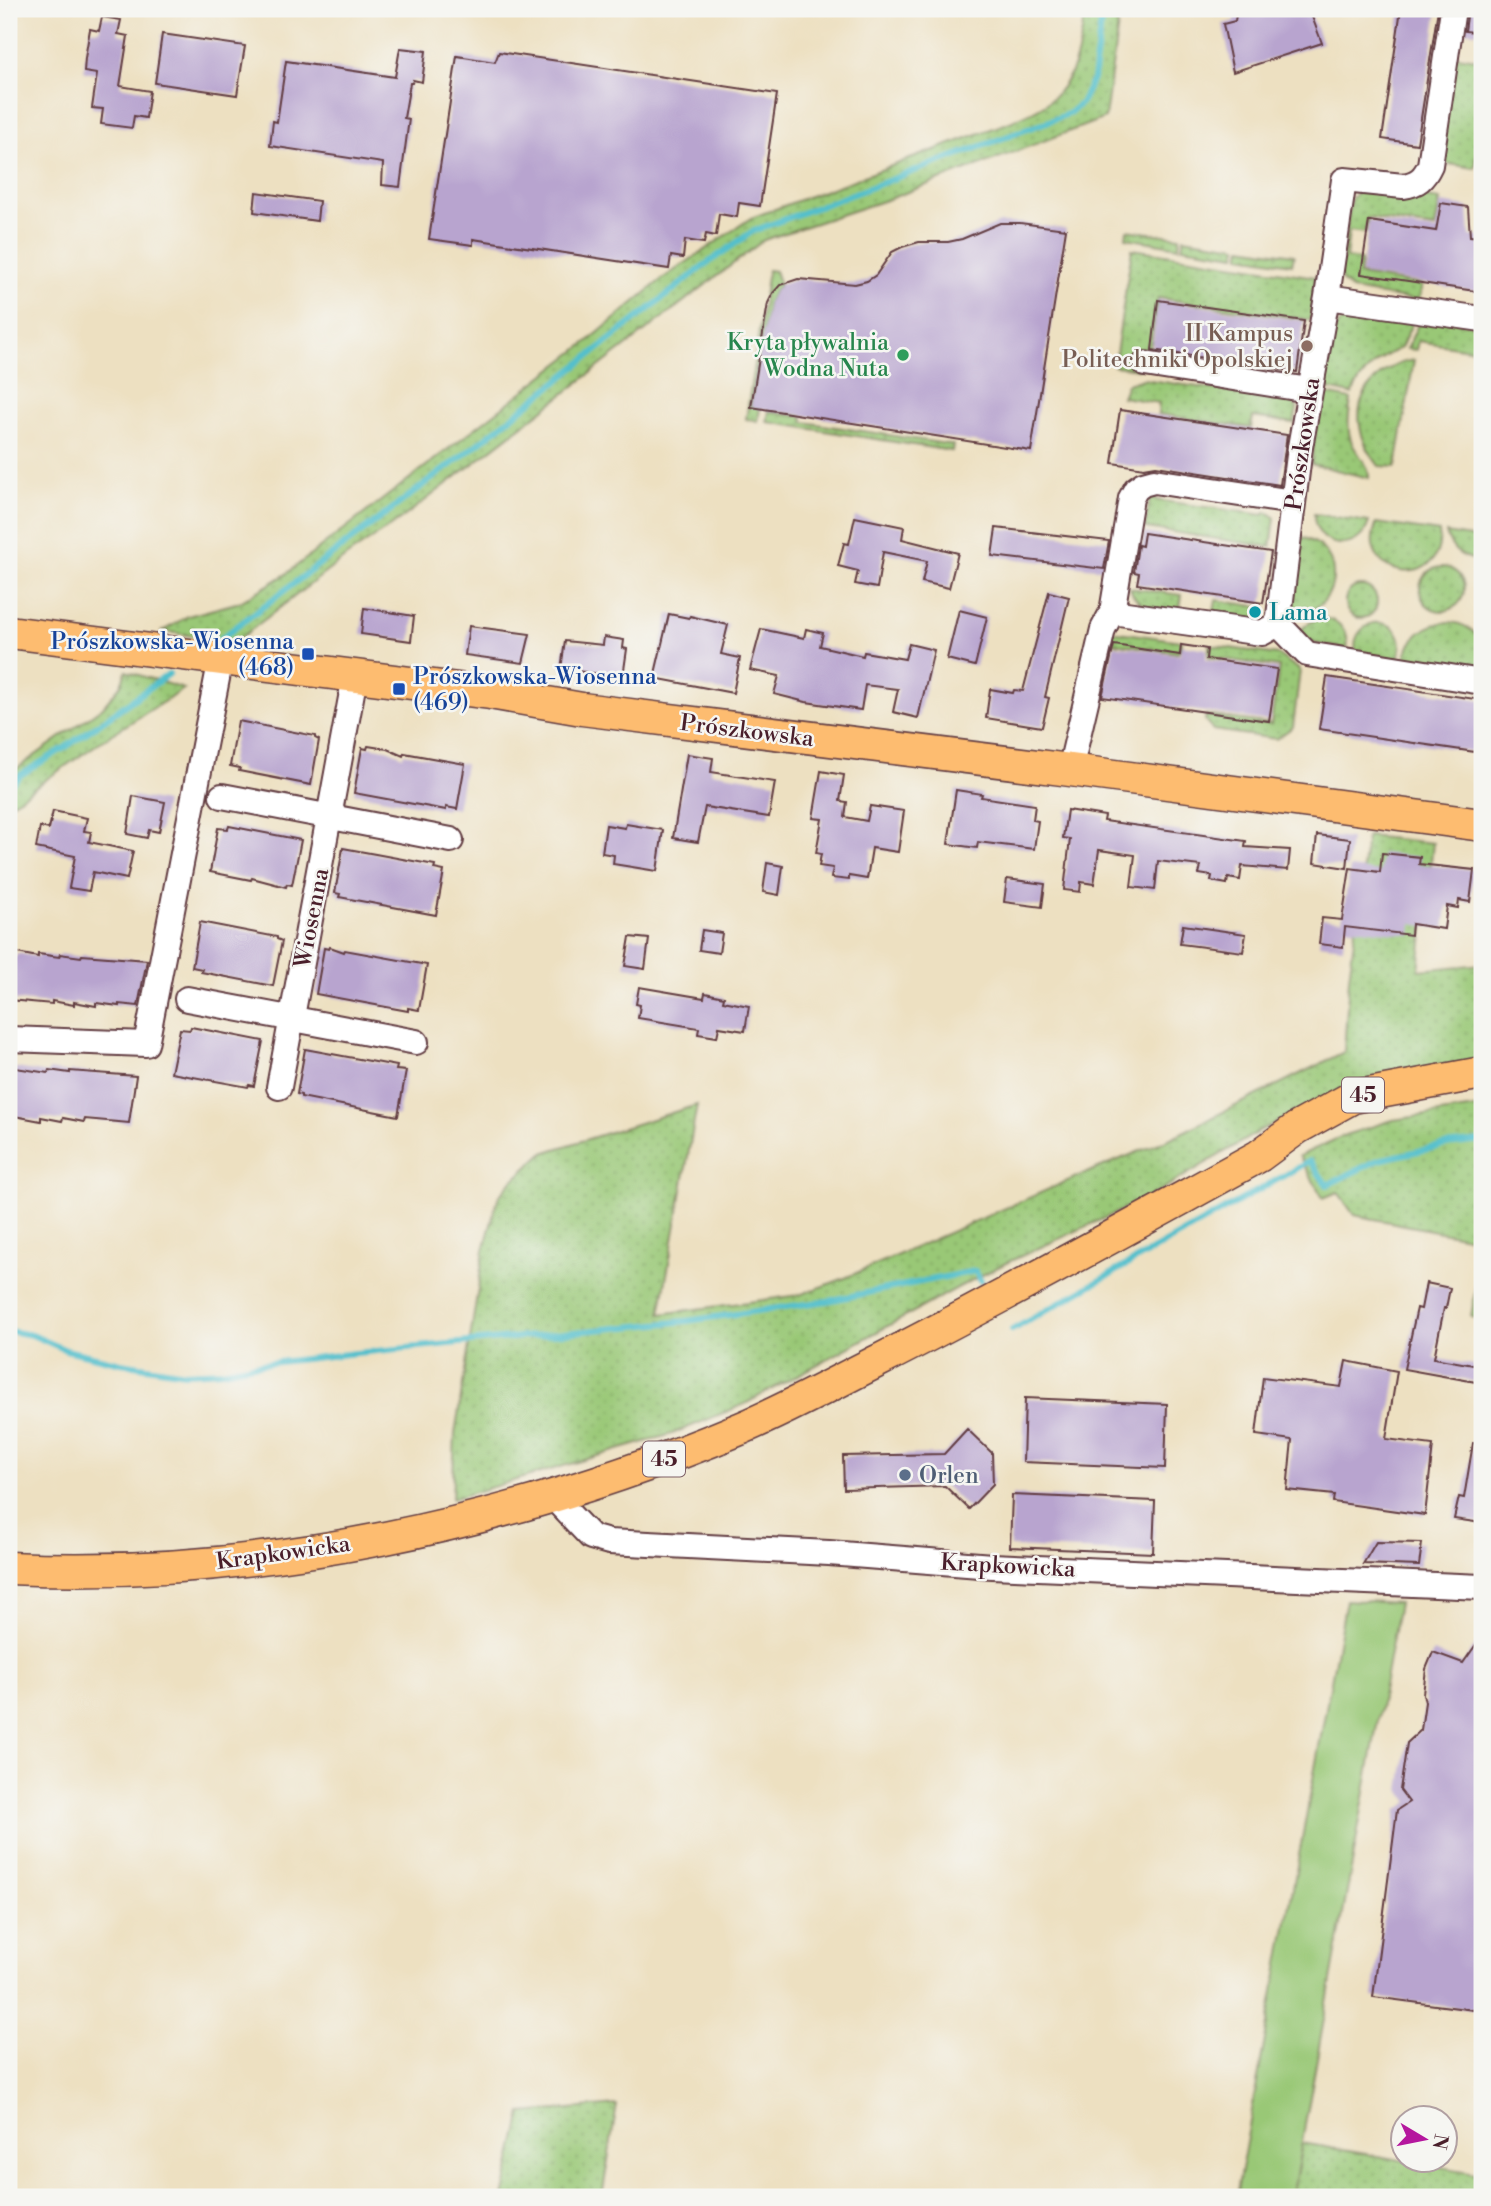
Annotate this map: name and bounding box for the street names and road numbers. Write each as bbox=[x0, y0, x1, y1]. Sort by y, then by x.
street label: Prószkowska bbox=[1280, 375, 1326, 513]
street label: Prószkowska bbox=[679, 709, 816, 753]
street label: Wiosenna bbox=[288, 865, 335, 972]
road number: 45 bbox=[1342, 1078, 1384, 1112]
road number: 45 bbox=[643, 1442, 685, 1476]
street label: Krapkowicka bbox=[214, 1530, 352, 1576]
street label: Krapkowicka bbox=[940, 1548, 1077, 1584]

